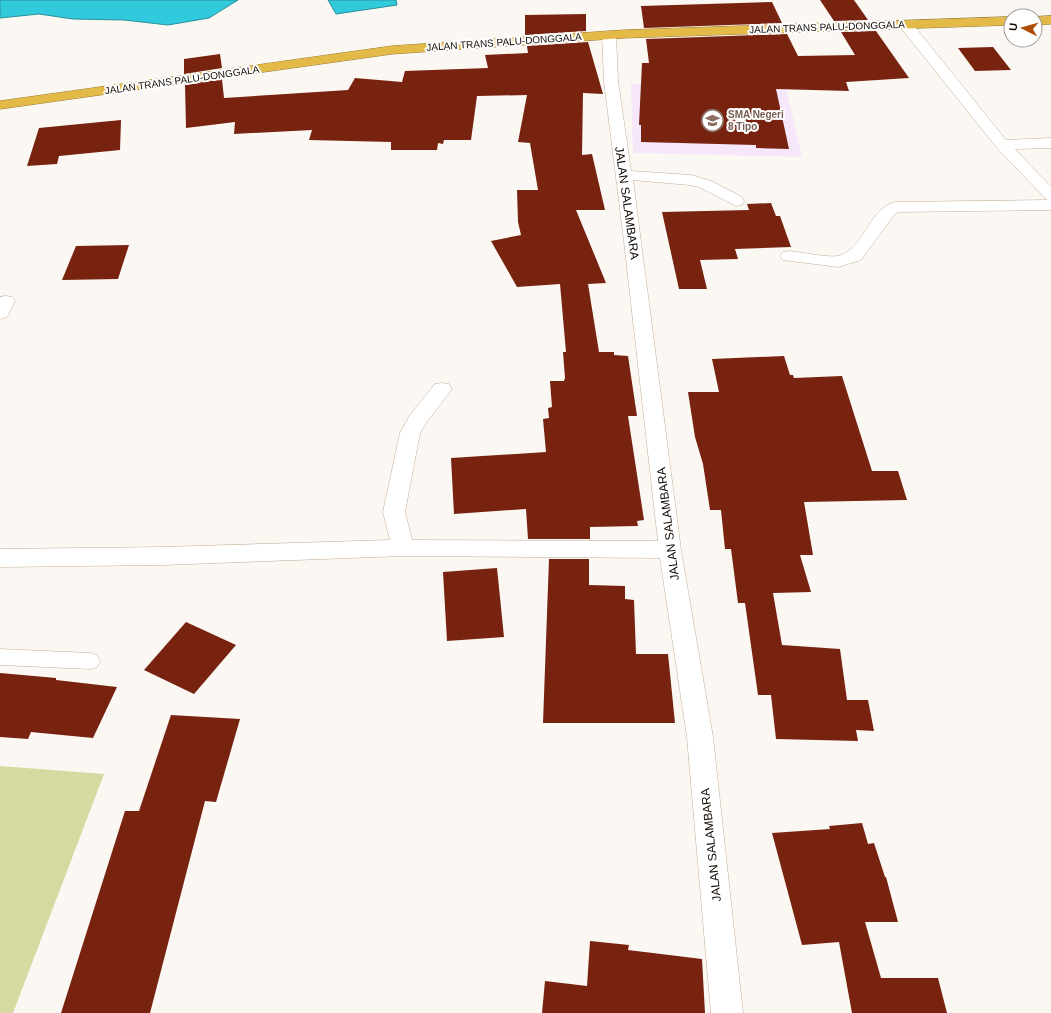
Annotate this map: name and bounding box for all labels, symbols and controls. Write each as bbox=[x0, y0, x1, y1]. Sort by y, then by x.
north arrow bbox=[1003, 8, 1043, 48]
street label: JALAN TRANS PALU-DONGGALA bbox=[749, 19, 905, 35]
text: U bbox=[1007, 22, 1019, 32]
street label: JALAN TRANS PALU-DONGGALA bbox=[426, 31, 582, 53]
street label: JALAN TRANS PALU-DONGGALA bbox=[104, 64, 260, 96]
school or university icon: SMA Negeri 8 Tipo bbox=[700, 107, 726, 133]
place label: SMA Negeri 8 Tipo bbox=[728, 109, 784, 132]
street label: JALAN SALAMBARA bbox=[612, 146, 642, 260]
street label: JALAN SALAMBARA bbox=[654, 467, 682, 581]
street label: JALAN SALAMBARA bbox=[698, 788, 724, 902]

